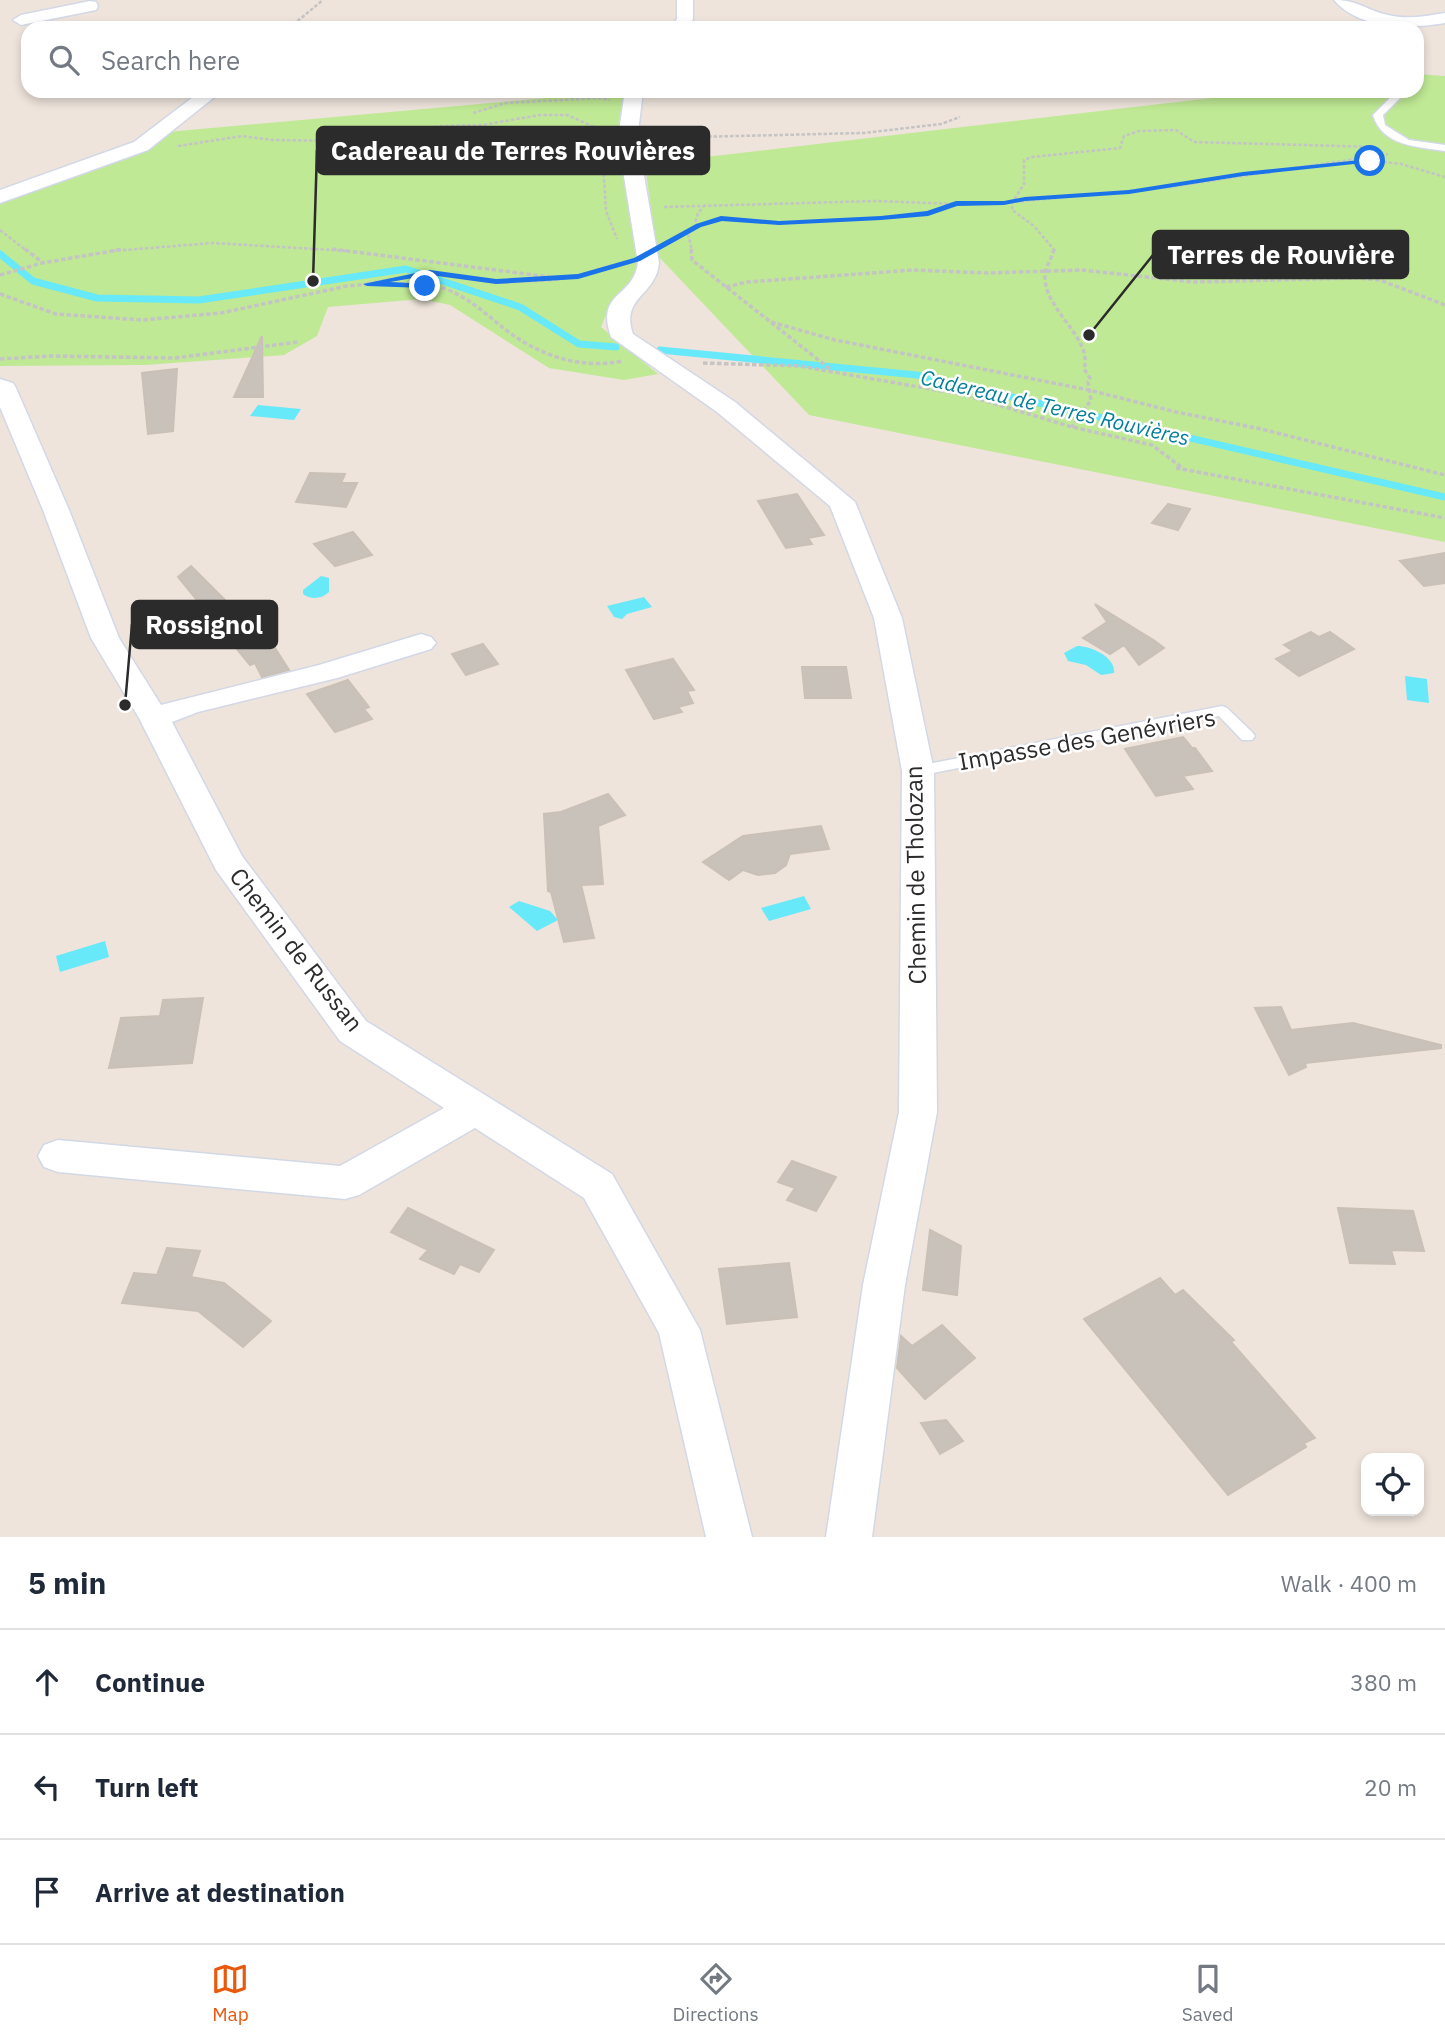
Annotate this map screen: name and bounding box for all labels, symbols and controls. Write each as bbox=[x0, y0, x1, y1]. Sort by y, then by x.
search box bbox=[21, 21, 1424, 98]
icon: search bbox=[45, 41, 83, 79]
text: Search here bbox=[101, 43, 240, 77]
callout: Cadereau de Terres Rouvières bbox=[317, 127, 709, 174]
text: Cadereau de Terres Rouvières bbox=[331, 133, 695, 167]
route start bbox=[1354, 145, 1385, 176]
callout: Terres de Rouvière bbox=[1153, 231, 1408, 278]
text: Terres de Rouvière bbox=[1167, 237, 1395, 271]
route end bbox=[409, 270, 440, 301]
water label: Cadereau de Terres Rouvières bbox=[918, 362, 1192, 452]
callout: Rossignol bbox=[132, 601, 277, 648]
text: Rossignol bbox=[145, 607, 263, 641]
street label: Impasse des Genévriers bbox=[956, 701, 1218, 777]
street label: Chemin de Tholozan bbox=[897, 765, 933, 985]
street label: Chemin de Russan bbox=[223, 861, 371, 1038]
map controls bbox=[1361, 1453, 1424, 1516]
button: locate bbox=[1361, 1453, 1424, 1516]
text: 5 min bbox=[28, 1563, 106, 1602]
text: Walk · 400 m bbox=[1281, 1568, 1417, 1598]
icon: ahead bbox=[28, 1663, 66, 1701]
text: Continue bbox=[95, 1665, 205, 1699]
text: 380 m bbox=[1350, 1667, 1417, 1697]
icon: left bbox=[28, 1768, 66, 1806]
text: Turn left bbox=[95, 1770, 198, 1804]
text: 20 m bbox=[1364, 1772, 1417, 1802]
icon: arrive bbox=[28, 1873, 66, 1911]
text: Arrive at destination bbox=[95, 1875, 345, 1909]
tab: Map bbox=[211, 1960, 249, 2026]
tab: Directions bbox=[672, 1960, 759, 2026]
tab: Saved bbox=[1182, 1960, 1234, 2026]

